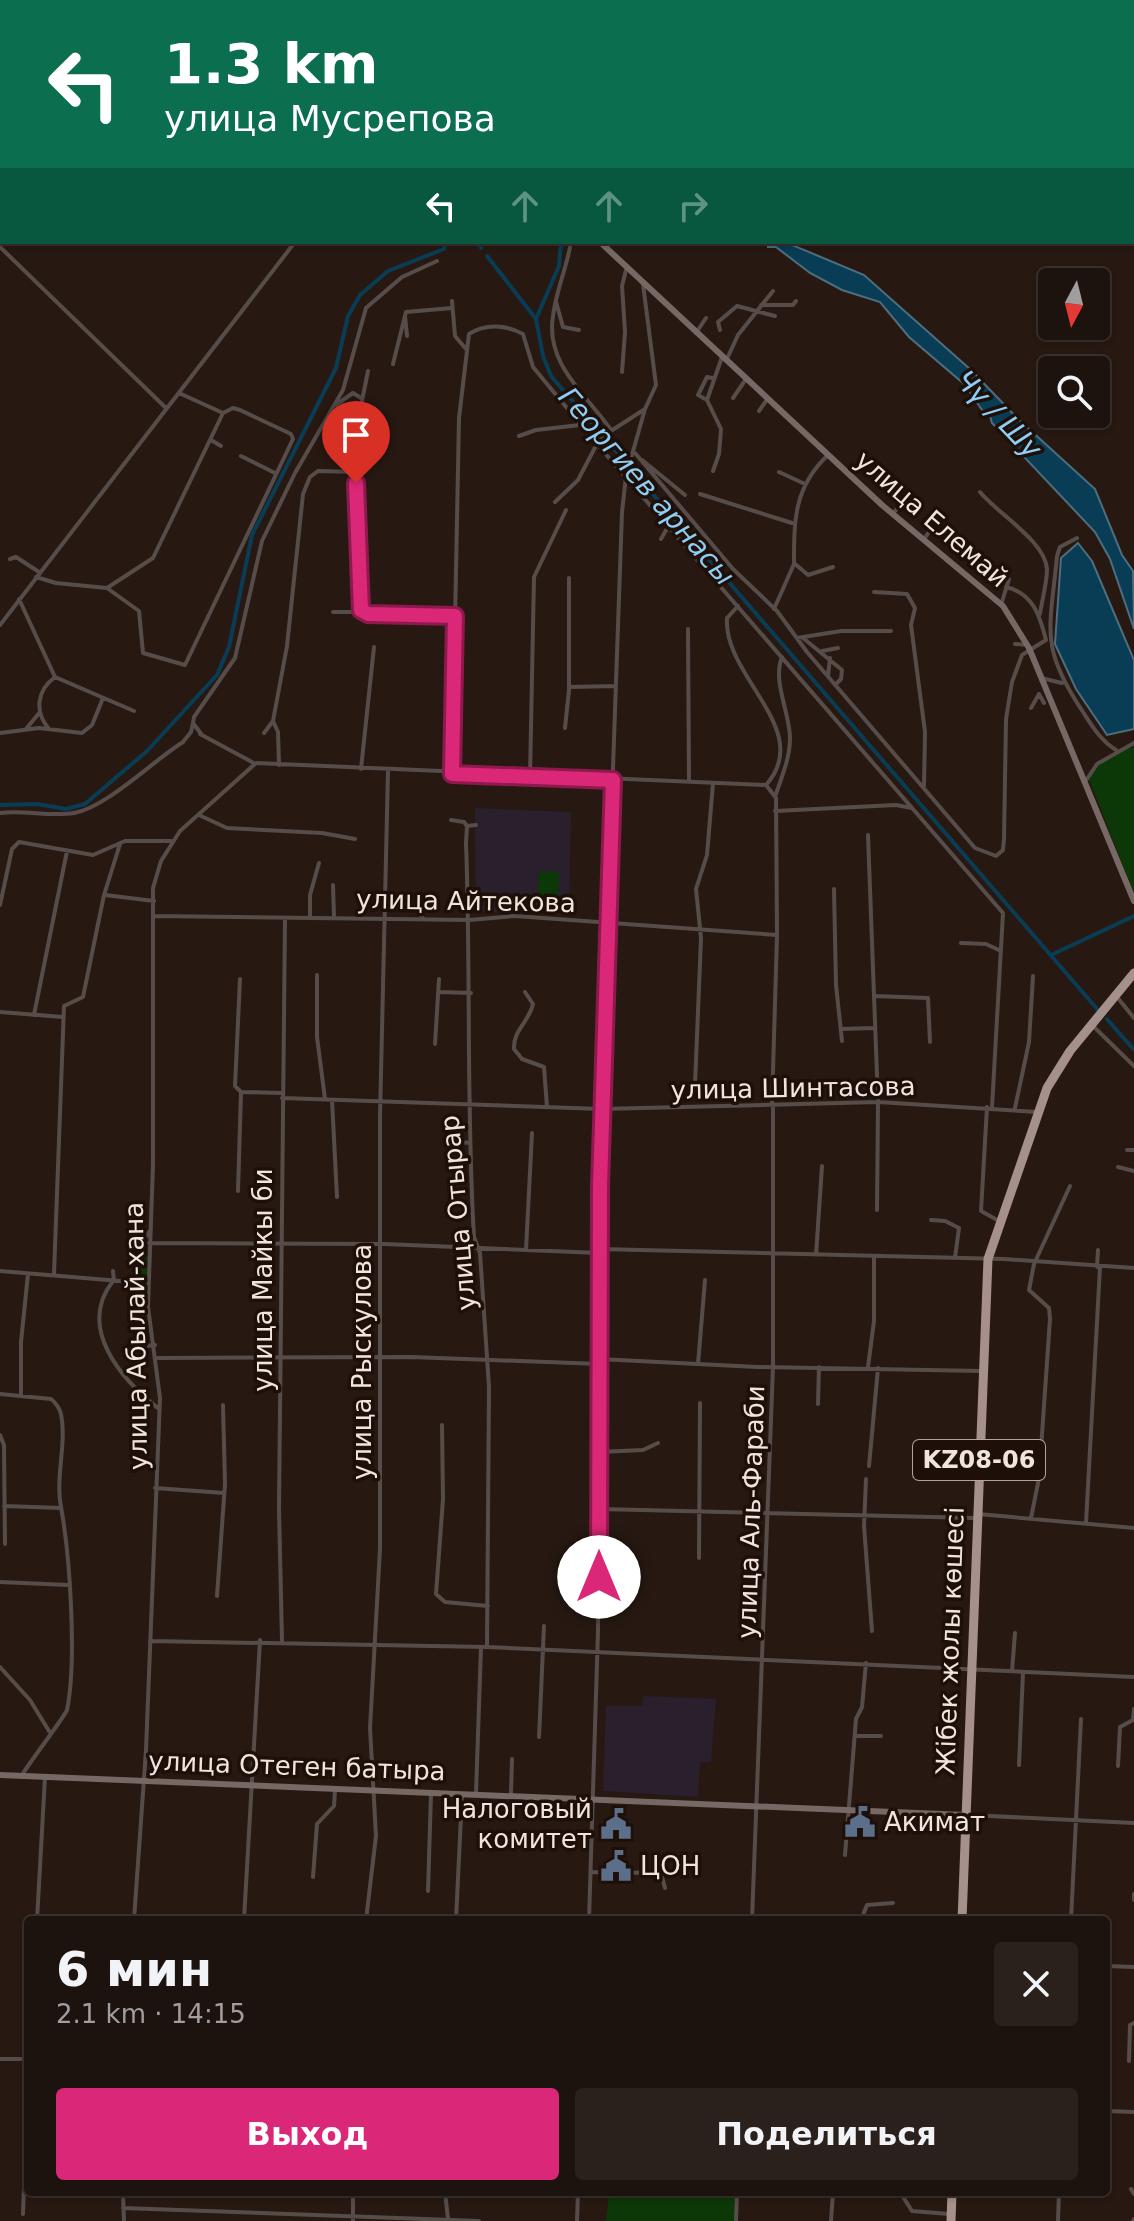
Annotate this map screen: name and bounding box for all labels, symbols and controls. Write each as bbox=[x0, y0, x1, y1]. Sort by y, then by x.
text: 1.3 km bbox=[164, 31, 378, 96]
icon: left bbox=[32, 32, 136, 136]
text: улица Мусрепова bbox=[164, 98, 496, 139]
icon: left bbox=[419, 184, 463, 228]
icon: ahead bbox=[503, 184, 547, 228]
icon: ahead bbox=[587, 184, 631, 228]
icon: right bbox=[671, 184, 715, 228]
north arrow bbox=[1038, 268, 1110, 340]
map controls bbox=[1038, 268, 1110, 428]
button: search bbox=[1038, 356, 1110, 428]
water label: Чү / Шу bbox=[949, 363, 1049, 466]
water label: Георгиев арнасы bbox=[552, 381, 741, 592]
pin bbox=[322, 401, 390, 483]
icon: arrive bbox=[334, 413, 378, 457]
street label: улица Елемай bbox=[850, 445, 1014, 593]
street label: улица Айтекова bbox=[356, 884, 576, 918]
street label: улица Шинтасова bbox=[670, 1071, 916, 1105]
street label: улица Отырар bbox=[435, 1114, 481, 1312]
street label: улица Майкы би bbox=[248, 1168, 278, 1392]
street label: улица Абылай-хана bbox=[119, 1202, 153, 1470]
street label: улица Рыскулова bbox=[347, 1244, 377, 1480]
street label: улица Аль-Фараби bbox=[732, 1385, 770, 1639]
road number: KZ08-06 bbox=[913, 1440, 1045, 1480]
street label: Жібек жолы көшесі bbox=[930, 1506, 970, 1776]
position arrow bbox=[557, 1535, 641, 1619]
street label: улица Отеген батыра bbox=[148, 1746, 446, 1786]
place label: Налоговый комитет bbox=[442, 1794, 592, 1854]
public building icon: Акимат bbox=[843, 1805, 877, 1839]
public building icon: Налоговый комитет bbox=[599, 1807, 633, 1841]
place label: Акимат bbox=[884, 1807, 985, 1837]
public building icon: ЦОН bbox=[599, 1849, 633, 1883]
place label: ЦОН bbox=[640, 1851, 700, 1881]
text: 6 мин bbox=[56, 1941, 212, 1997]
button: close bbox=[994, 1942, 1078, 2026]
text: 2.1 km · 14:15 bbox=[56, 1999, 246, 2029]
button: Выход bbox=[56, 2088, 559, 2180]
button: Поделиться bbox=[575, 2088, 1078, 2180]

